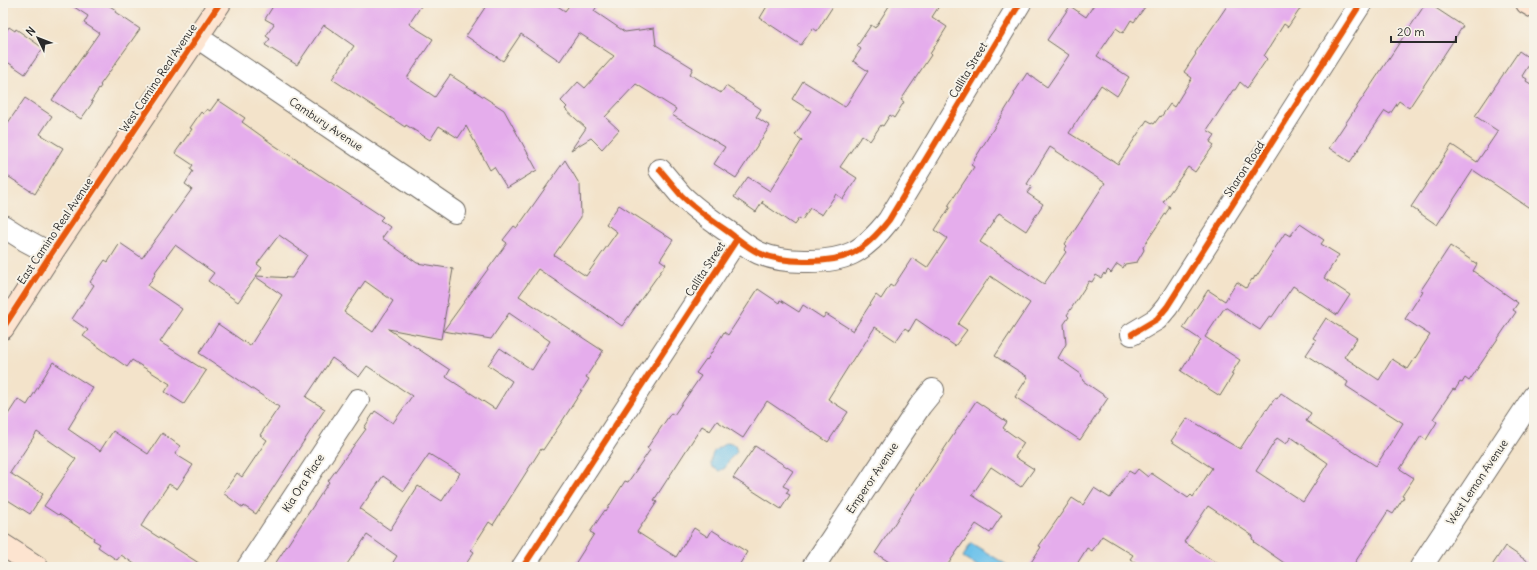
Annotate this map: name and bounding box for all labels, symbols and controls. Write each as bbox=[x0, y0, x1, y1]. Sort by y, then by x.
north arrow bbox=[18, 18, 58, 58]
scale bar bbox=[1391, 18, 1456, 44]
street label: West Camino Real Avenue bbox=[116, 21, 200, 135]
text: N bbox=[23, 24, 38, 39]
text: 20 m bbox=[1397, 24, 1425, 39]
street label: Callita Street bbox=[946, 39, 990, 101]
street label: Cambury Avenue bbox=[287, 94, 366, 154]
street label: Sharon Road bbox=[1221, 138, 1268, 200]
street label: East Camino Real Avenue bbox=[14, 175, 96, 287]
street label: Callita Street bbox=[682, 239, 728, 299]
street label: West Lemon Avenue bbox=[1443, 437, 1511, 527]
street label: Emperor Avenue bbox=[843, 440, 901, 516]
street label: Kia Ora Place bbox=[279, 451, 327, 515]

